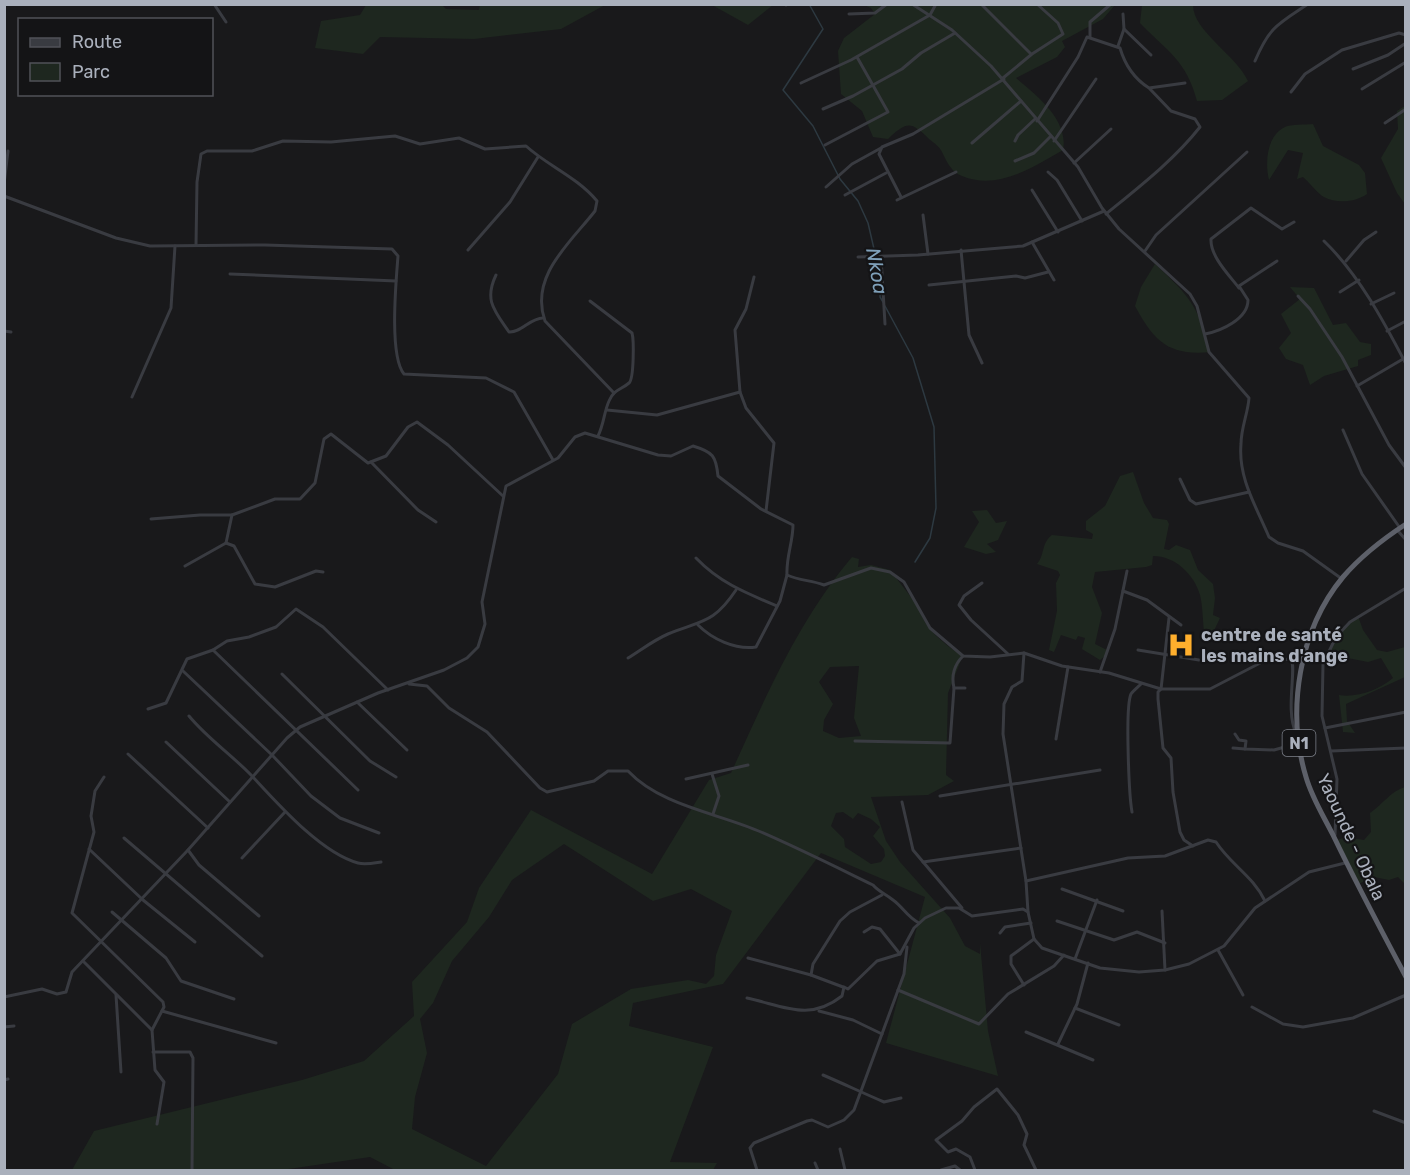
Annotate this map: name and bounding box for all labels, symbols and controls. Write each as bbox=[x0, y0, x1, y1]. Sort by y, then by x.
legend bbox=[18, 18, 213, 96]
text: Route bbox=[72, 31, 122, 53]
text: Parc bbox=[72, 61, 110, 83]
water label: Nkoa bbox=[861, 246, 893, 296]
place label: centre de santé les mains d'ange bbox=[1201, 624, 1348, 667]
hospital icon: centre de santé les mains d'ange bbox=[1166, 630, 1196, 660]
road number: N1 bbox=[1282, 730, 1316, 756]
street label: Yaounde - Obala bbox=[1312, 770, 1390, 904]

